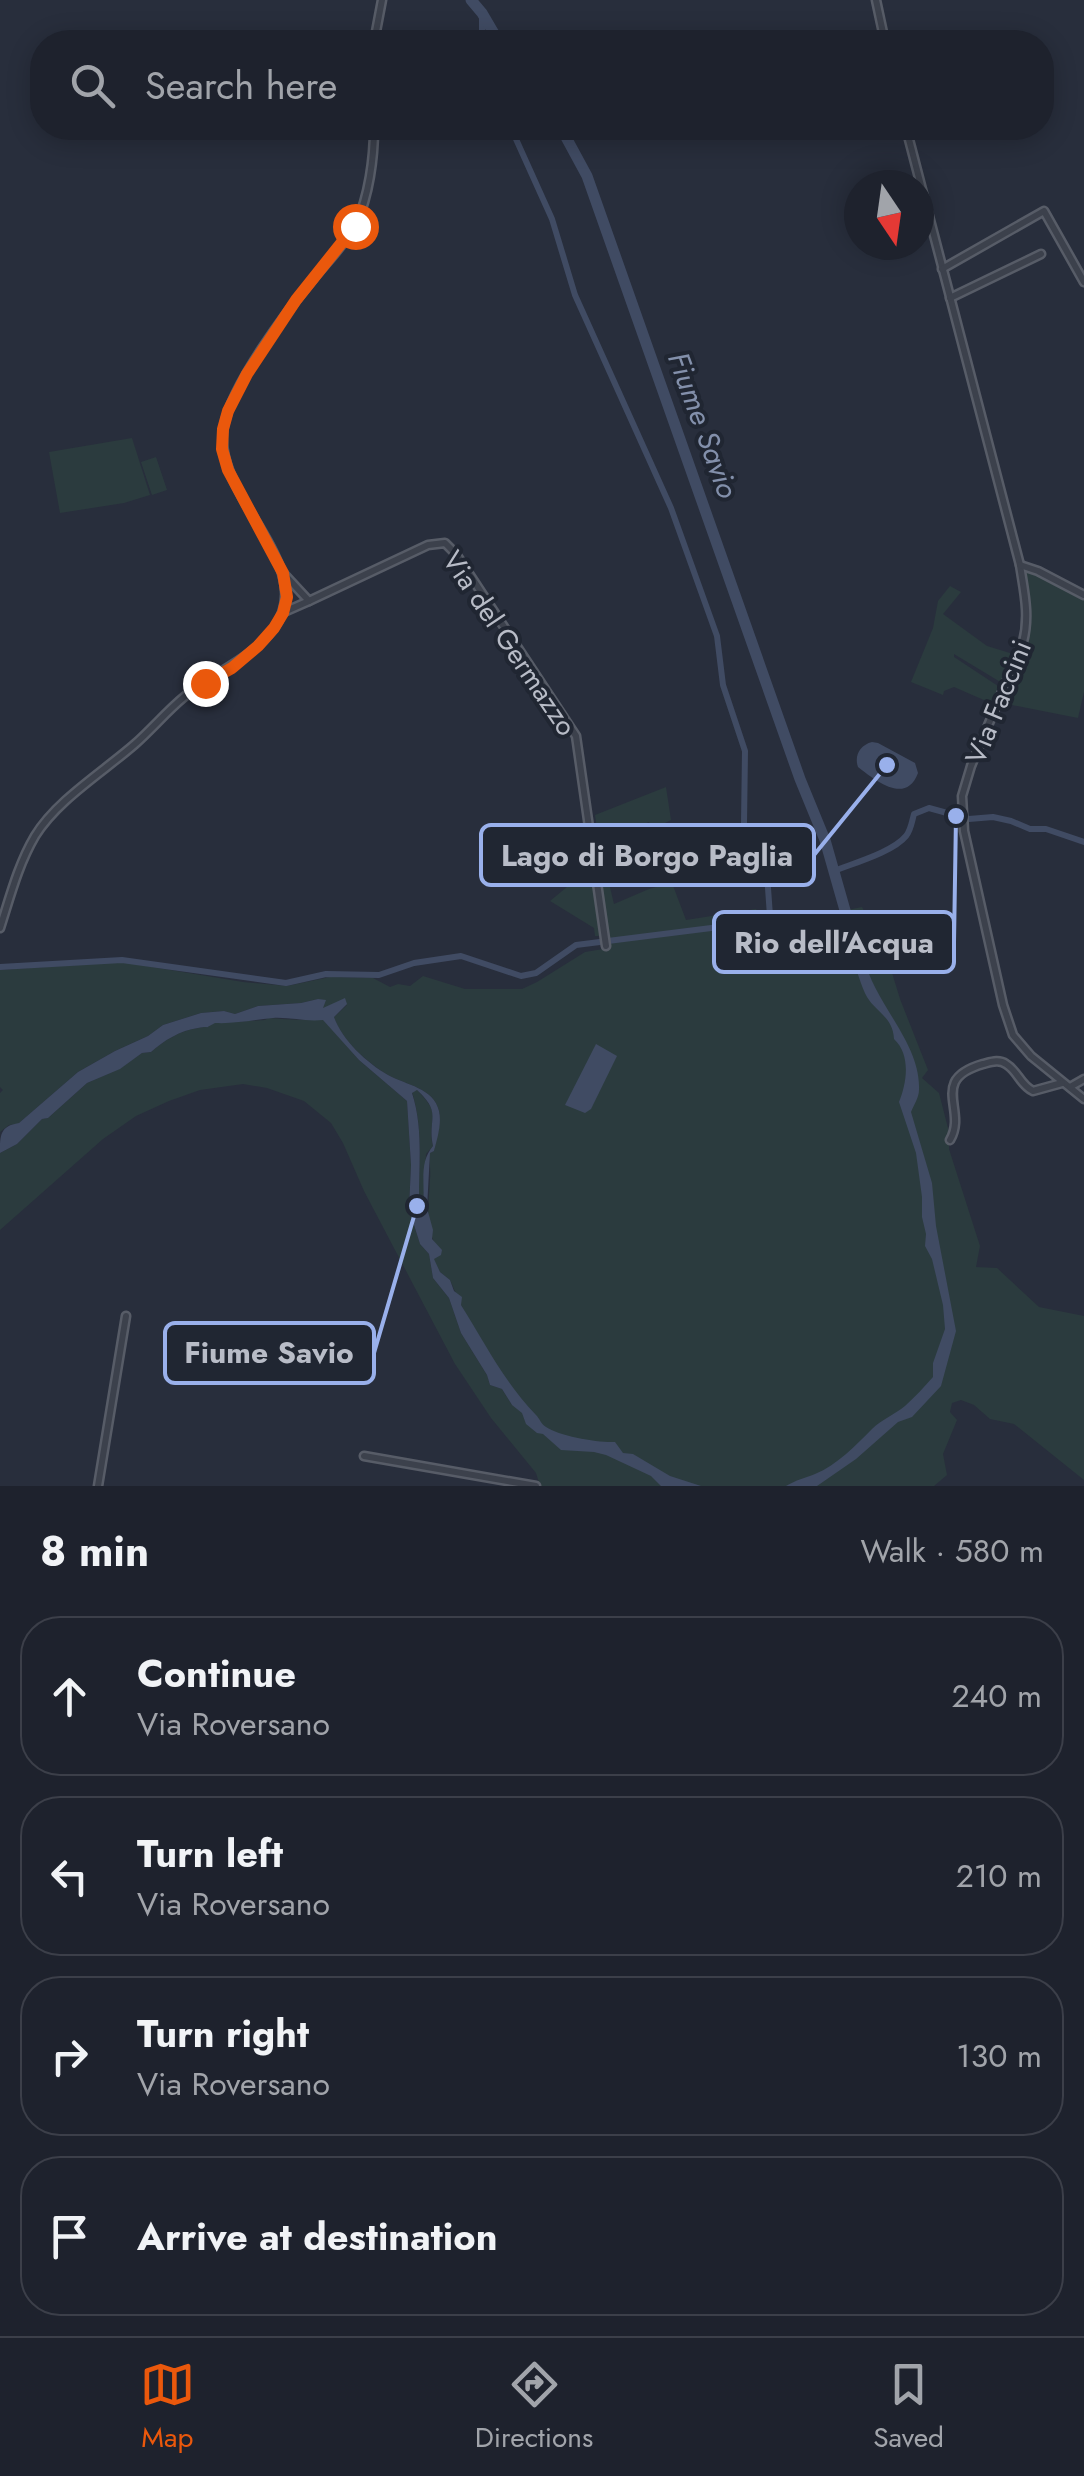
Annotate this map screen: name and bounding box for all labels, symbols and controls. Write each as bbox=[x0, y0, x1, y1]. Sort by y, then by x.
search box bbox=[30, 30, 1054, 140]
icon: search bbox=[65, 58, 120, 113]
text: Search here bbox=[145, 58, 337, 113]
north arrow bbox=[844, 170, 934, 260]
route start bbox=[333, 204, 379, 250]
water label: Fiume Savio bbox=[657, 346, 750, 504]
street label: Via del Germazzo bbox=[432, 543, 587, 744]
street label: Via Faccini bbox=[955, 634, 1042, 770]
route end bbox=[183, 661, 229, 707]
callout: Lago di Borgo Paglia bbox=[481, 825, 814, 885]
text: Lago di Borgo Paglia bbox=[501, 834, 793, 877]
callout: Rio dell'Acqua bbox=[714, 912, 954, 972]
text: Rio dell'Acqua bbox=[734, 921, 934, 964]
callout: Fiume Savio bbox=[165, 1323, 374, 1383]
text: Fiume Savio bbox=[184, 1331, 354, 1374]
text: 8 min bbox=[40, 1521, 149, 1582]
text: Walk · 580 m bbox=[861, 1528, 1044, 1574]
text: Continue bbox=[137, 1646, 296, 1701]
icon: ahead bbox=[42, 1669, 97, 1724]
text: 240 m bbox=[951, 1673, 1042, 1719]
text: Via Roversano bbox=[137, 1701, 330, 1747]
text: Turn left bbox=[137, 1826, 283, 1881]
icon: left bbox=[42, 1849, 97, 1904]
text: 210 m bbox=[956, 1853, 1042, 1899]
text: Via Roversano bbox=[137, 1881, 330, 1927]
text: Turn right bbox=[137, 2006, 309, 2061]
icon: right bbox=[42, 2029, 97, 2084]
text: 130 m bbox=[956, 2033, 1042, 2079]
text: Via Roversano bbox=[137, 2061, 330, 2107]
icon: arrive bbox=[42, 2209, 97, 2264]
text: Arrive at destination bbox=[137, 2209, 498, 2264]
tab: Map bbox=[140, 2357, 195, 2458]
tab: Directions bbox=[475, 2357, 593, 2458]
tab: Saved bbox=[873, 2357, 944, 2458]

